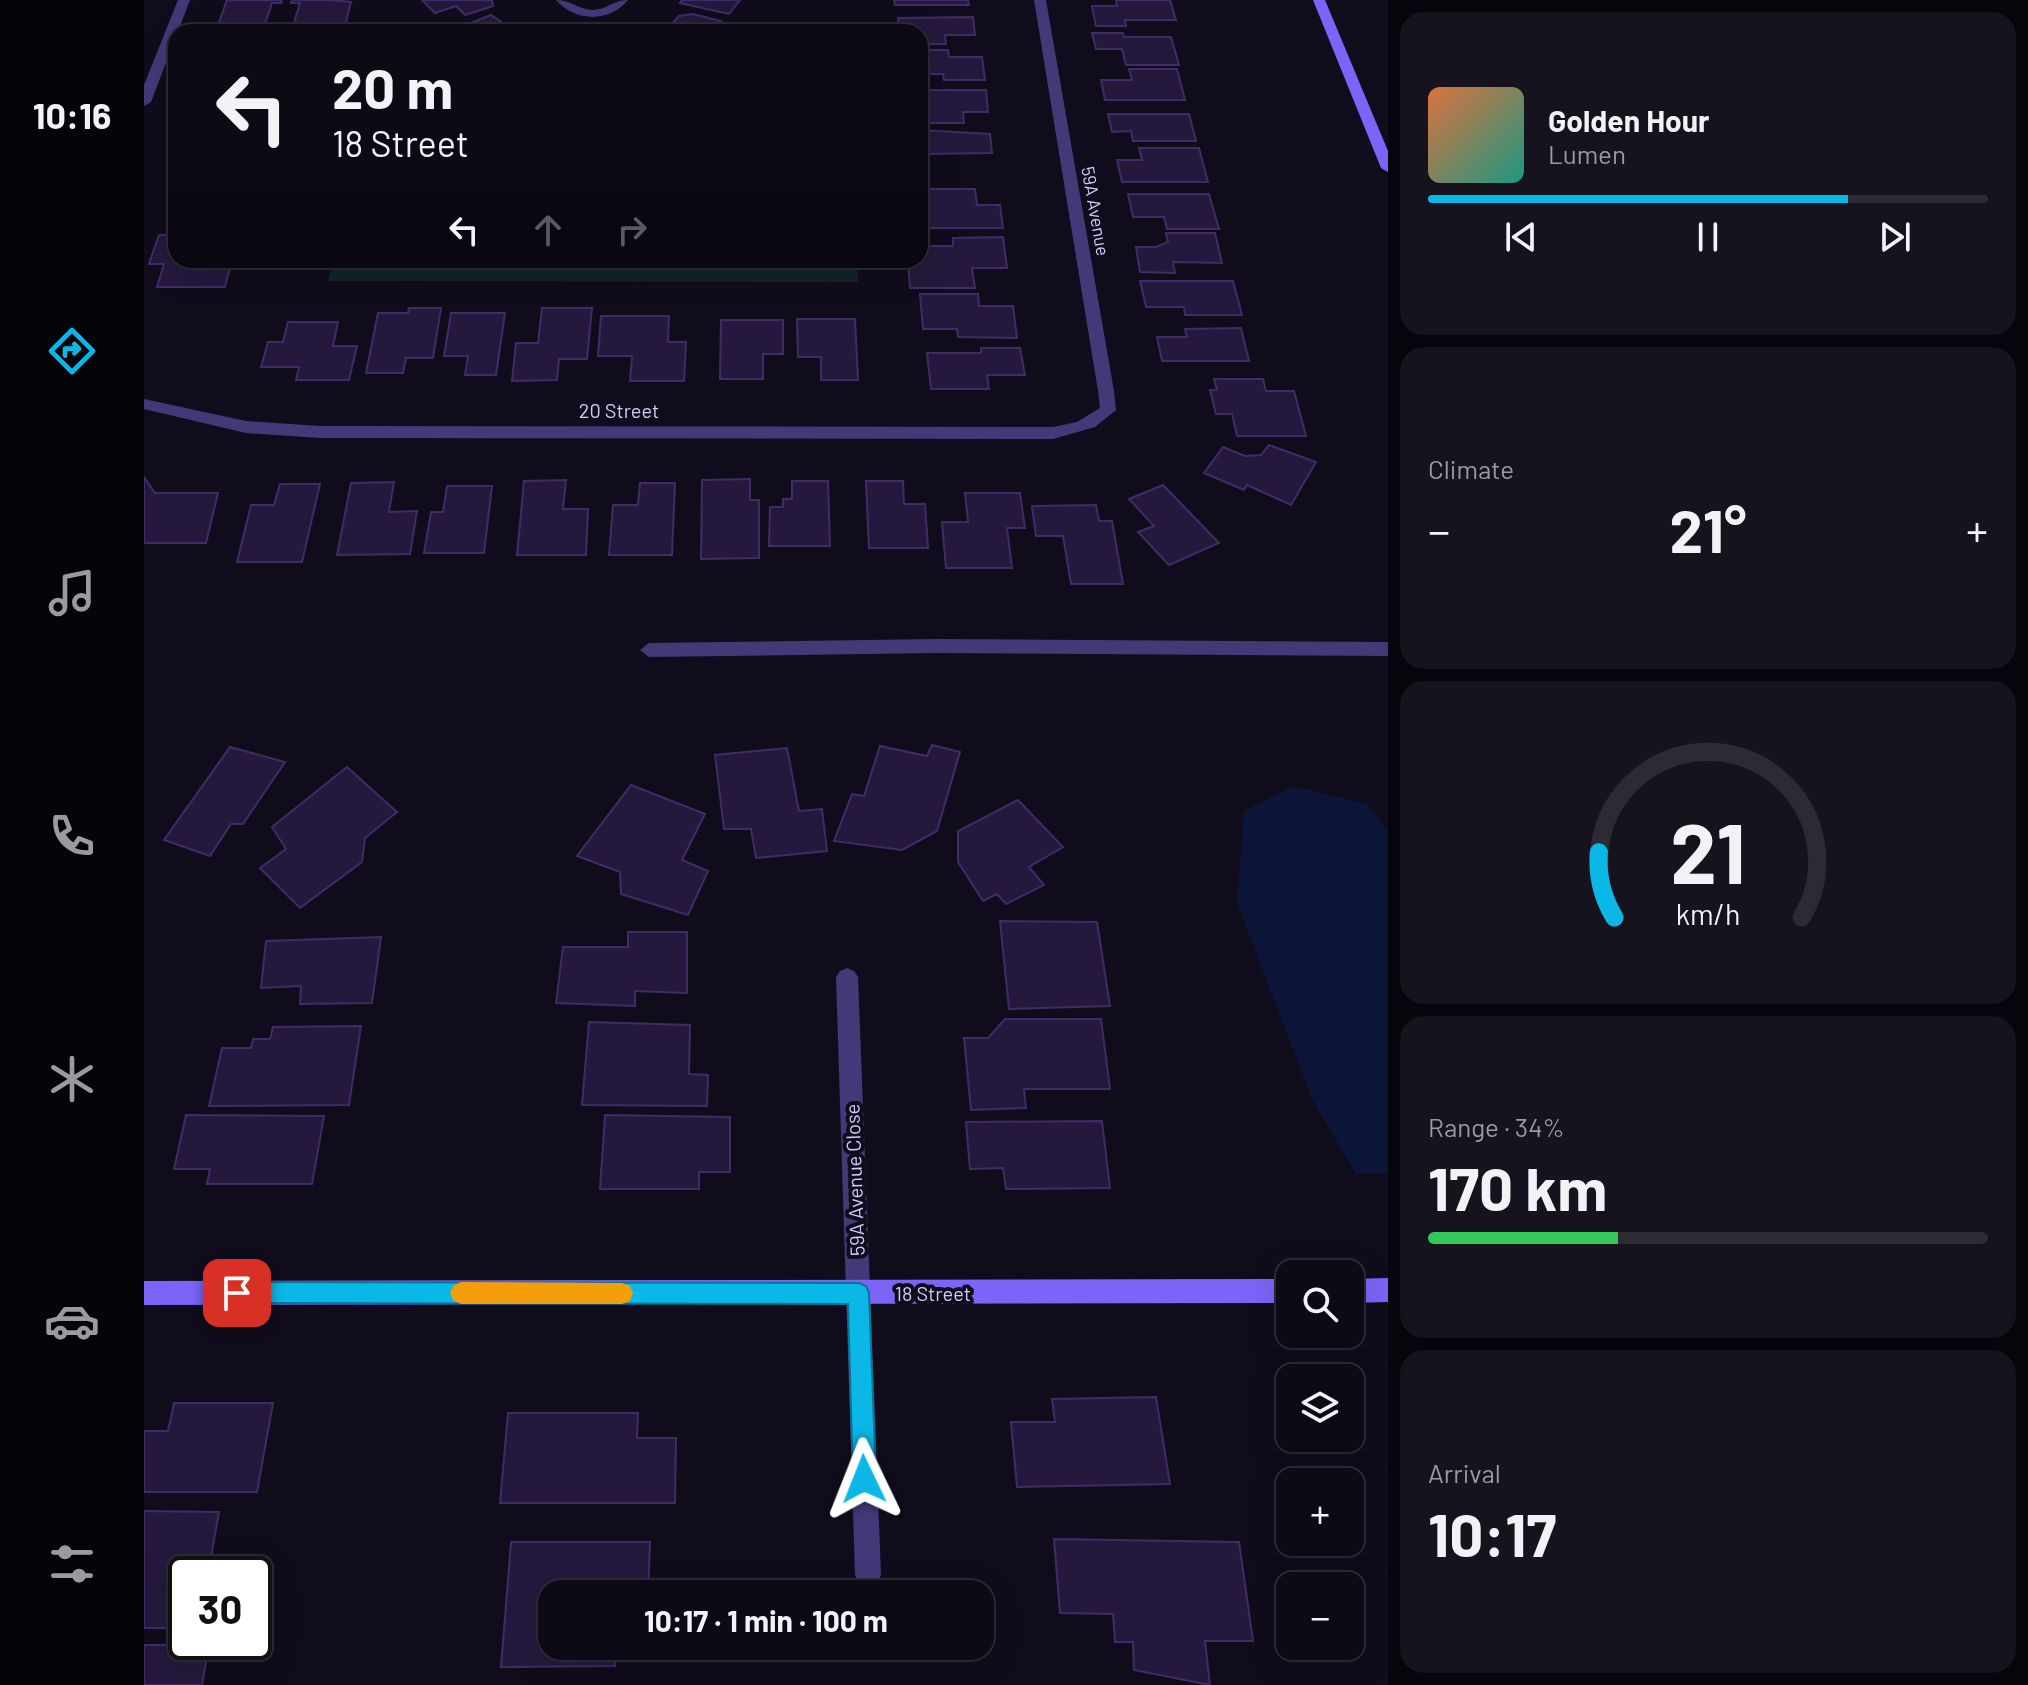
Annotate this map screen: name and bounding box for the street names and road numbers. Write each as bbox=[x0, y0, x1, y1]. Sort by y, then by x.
street label: 59A Avenue bbox=[1077, 165, 1115, 257]
street label: 20 Street bbox=[579, 398, 659, 422]
street label: 59A Avenue Close bbox=[839, 1103, 869, 1257]
street label: 18 Street bbox=[895, 1281, 971, 1305]

